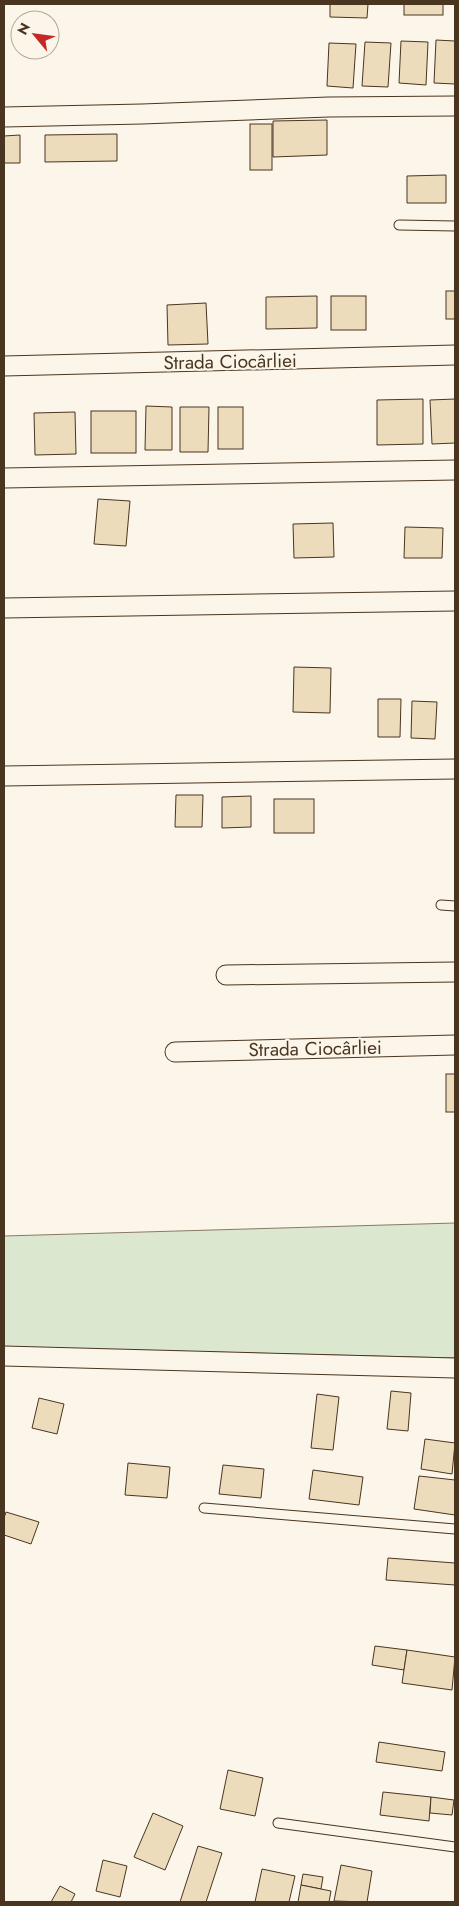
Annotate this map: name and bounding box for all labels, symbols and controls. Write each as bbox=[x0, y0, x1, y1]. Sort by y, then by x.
north arrow bbox=[10, 10, 60, 60]
text: N bbox=[12, 19, 35, 38]
street label: Strada Ciocârliei bbox=[163, 347, 297, 376]
street label: Strada Ciocârliei bbox=[248, 1034, 382, 1063]

